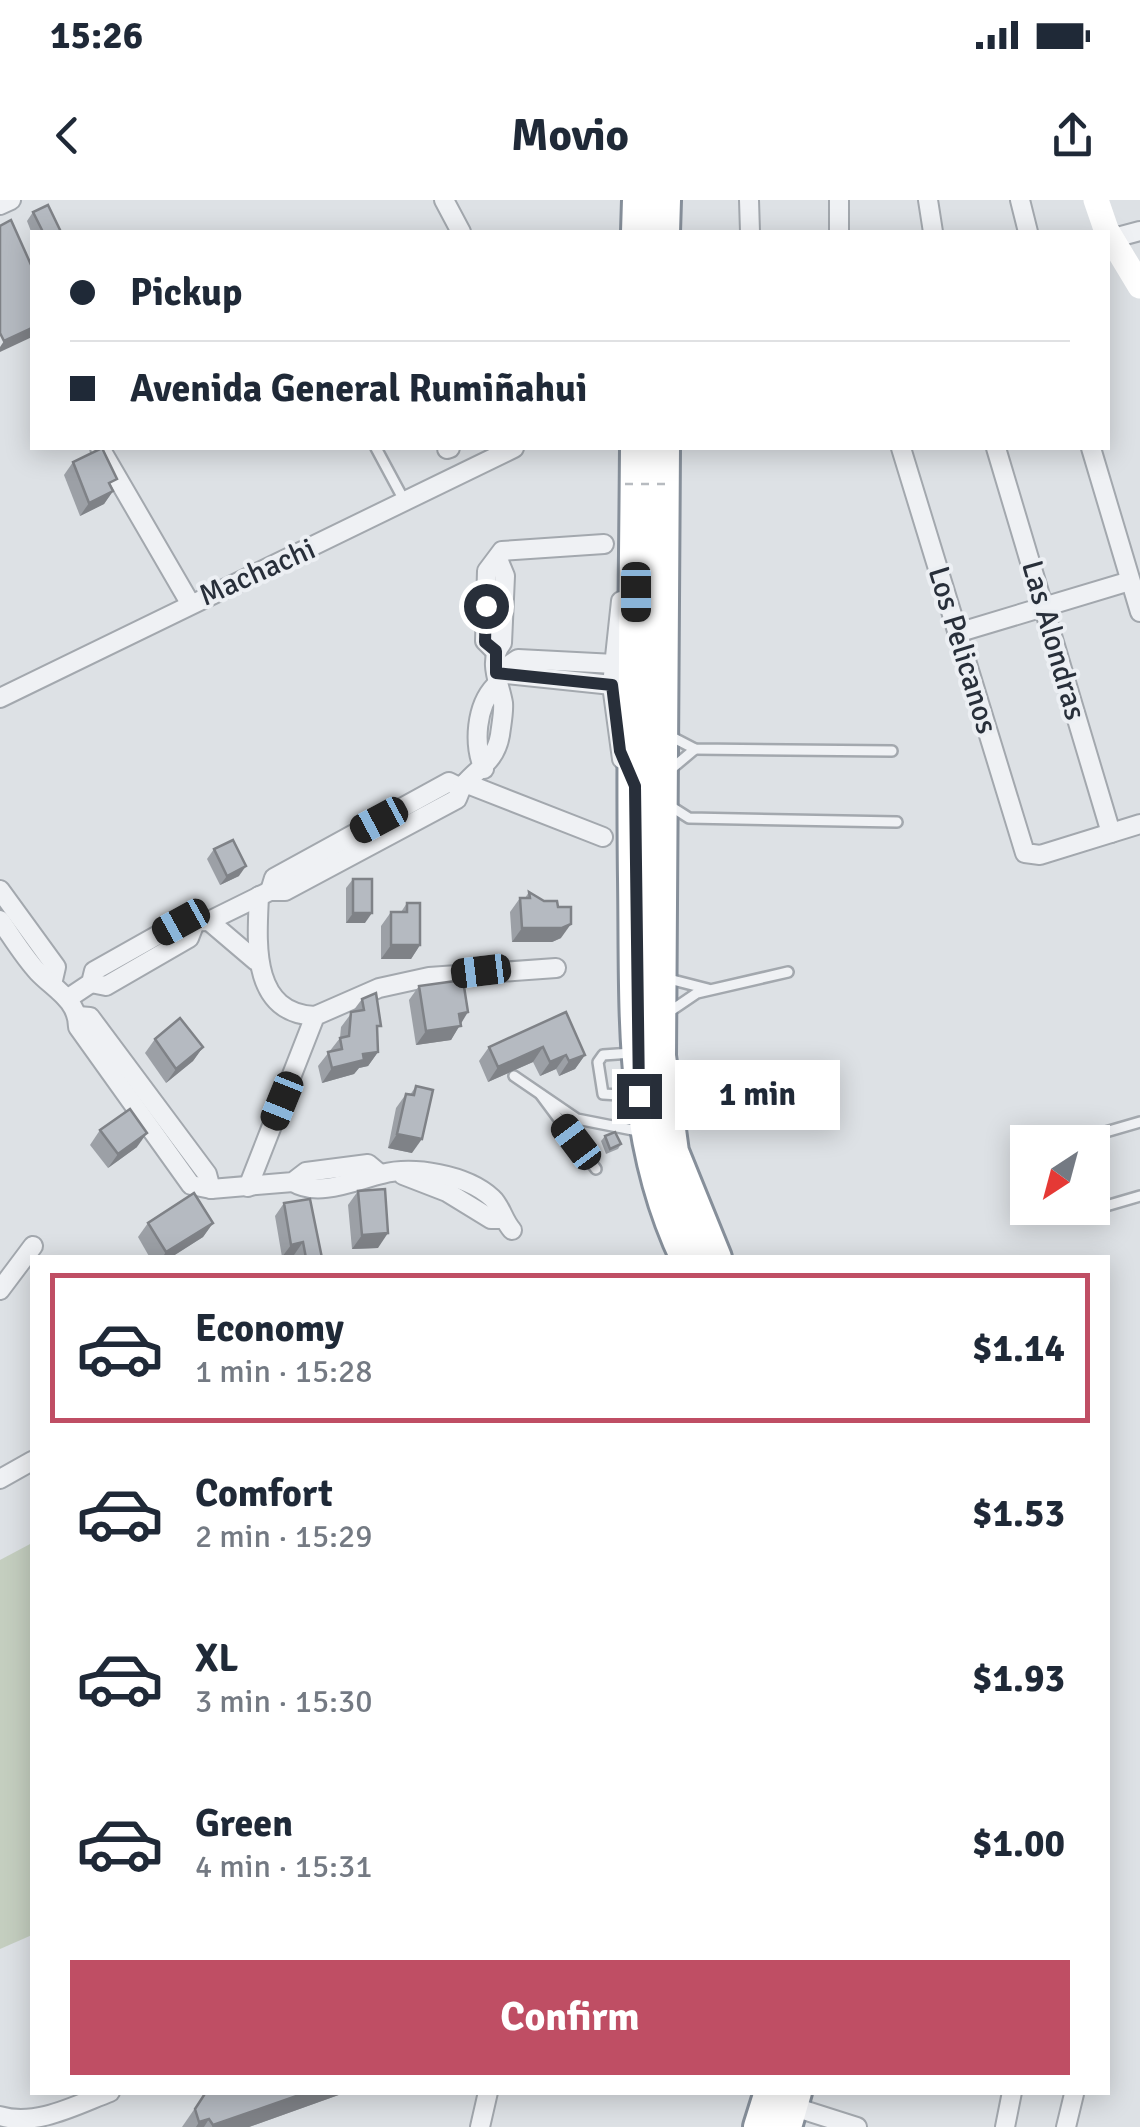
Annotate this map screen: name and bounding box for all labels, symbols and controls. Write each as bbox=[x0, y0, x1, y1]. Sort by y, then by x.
text: 15:26 bbox=[50, 12, 143, 59]
icon: back bbox=[40, 108, 95, 163]
text: Movio bbox=[511, 108, 629, 163]
icon: share bbox=[1045, 108, 1100, 163]
text: Pickup bbox=[130, 269, 242, 316]
text: Avenida General Rumiñahui bbox=[130, 365, 587, 412]
street label: Machachi bbox=[193, 530, 321, 614]
street label: Las Alondras bbox=[1013, 556, 1094, 724]
car bbox=[621, 562, 651, 622]
street label: Los Pelicanos bbox=[920, 562, 1005, 738]
route start bbox=[464, 584, 509, 629]
car bbox=[345, 793, 413, 847]
car bbox=[147, 894, 215, 950]
car bbox=[449, 952, 513, 990]
callout: 1 min bbox=[674, 1061, 839, 1131]
car bbox=[257, 1068, 307, 1134]
route end bbox=[617, 1074, 662, 1119]
text: 1 min bbox=[719, 1075, 796, 1114]
car bbox=[546, 1109, 606, 1175]
north arrow bbox=[1010, 1125, 1110, 1225]
map controls bbox=[1010, 1125, 1110, 1225]
icon: car bbox=[75, 1303, 165, 1393]
text: Economy bbox=[195, 1305, 344, 1352]
text: $1.14 bbox=[972, 1325, 1065, 1372]
text: 1 min · 15:28 bbox=[195, 1352, 373, 1391]
icon: car bbox=[75, 1468, 165, 1558]
text: Comfort bbox=[195, 1470, 333, 1517]
text: $1.53 bbox=[972, 1490, 1065, 1537]
text: 2 min · 15:29 bbox=[195, 1517, 373, 1556]
icon: car bbox=[75, 1633, 165, 1723]
text: XL bbox=[195, 1635, 238, 1682]
text: $1.93 bbox=[972, 1655, 1065, 1702]
text: 3 min · 15:30 bbox=[195, 1682, 373, 1721]
icon: car bbox=[75, 1798, 165, 1888]
text: Green bbox=[195, 1800, 293, 1847]
text: $1.00 bbox=[972, 1820, 1065, 1867]
text: 4 min · 15:31 bbox=[195, 1847, 373, 1886]
button: Confirm bbox=[70, 1960, 1070, 2075]

